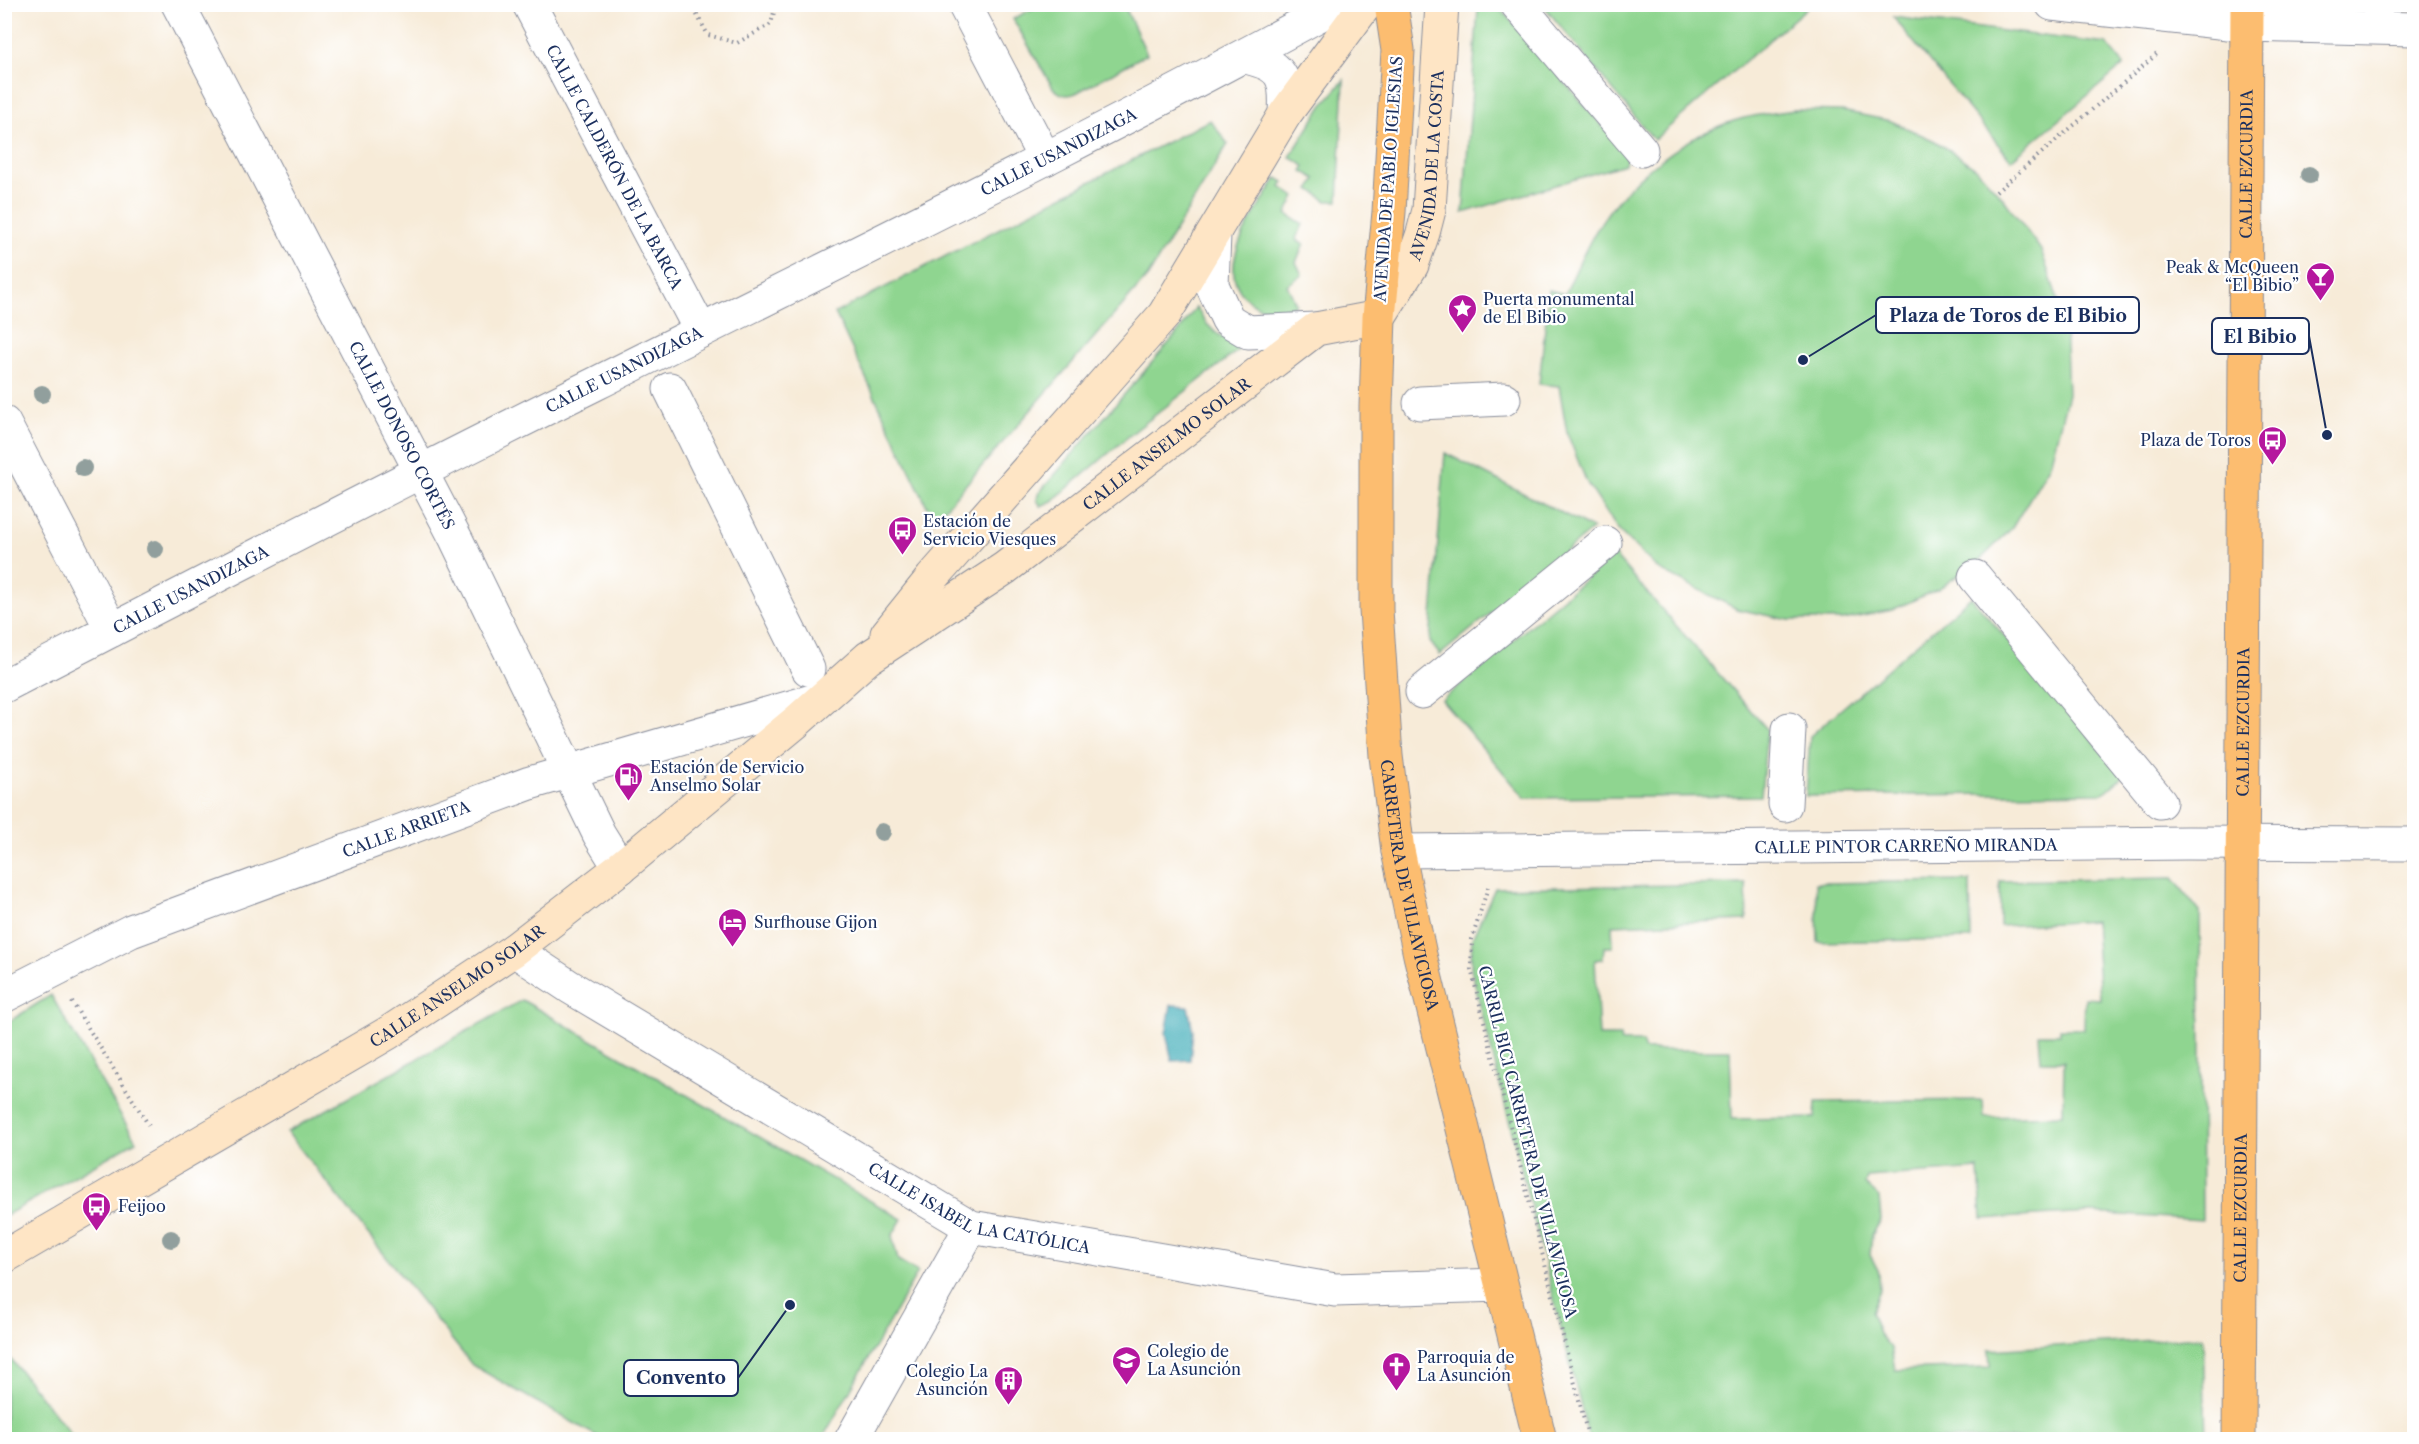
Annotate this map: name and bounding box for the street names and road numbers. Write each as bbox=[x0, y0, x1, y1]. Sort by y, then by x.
street label: CALLE CALDERÓN DE LA BARCA bbox=[542, 41, 688, 294]
street label: AVENIDA DE PABLO IGLESIAS bbox=[1369, 55, 1407, 304]
street label: AVENIDA DE LA COSTA bbox=[1404, 68, 1448, 264]
street label: CALLE EZCURDIA bbox=[2236, 88, 2257, 239]
street label: CALLE USANDIZAGA bbox=[977, 103, 1141, 200]
street label: CALLE USANDIZAGA bbox=[542, 321, 707, 417]
street label: CALLE DONOSO CORTÉS bbox=[345, 338, 459, 533]
street label: CALLE ANSELMO SOLAR bbox=[1079, 372, 1255, 515]
street label: CALLE USANDIZAGA bbox=[109, 540, 273, 638]
street label: CALLE EZCURDIA bbox=[2233, 646, 2253, 797]
street label: CARRETERA DE VILLAVICIOSA bbox=[1377, 758, 1444, 1014]
street label: CALLE ARRIETA bbox=[339, 796, 474, 862]
street label: CALLE PINTOR CARREÑO MIRANDA bbox=[1754, 834, 2059, 857]
street label: CALLE ANSELMO SOLAR bbox=[366, 919, 549, 1052]
street label: CARRIL BICI CARRETERA DE VILLAVICIOSA bbox=[1474, 963, 1582, 1322]
street label: CALLE EZCURDIA bbox=[2230, 1132, 2251, 1283]
street label: CALLE ISABEL LA CATÓLICA bbox=[865, 1158, 1093, 1258]

